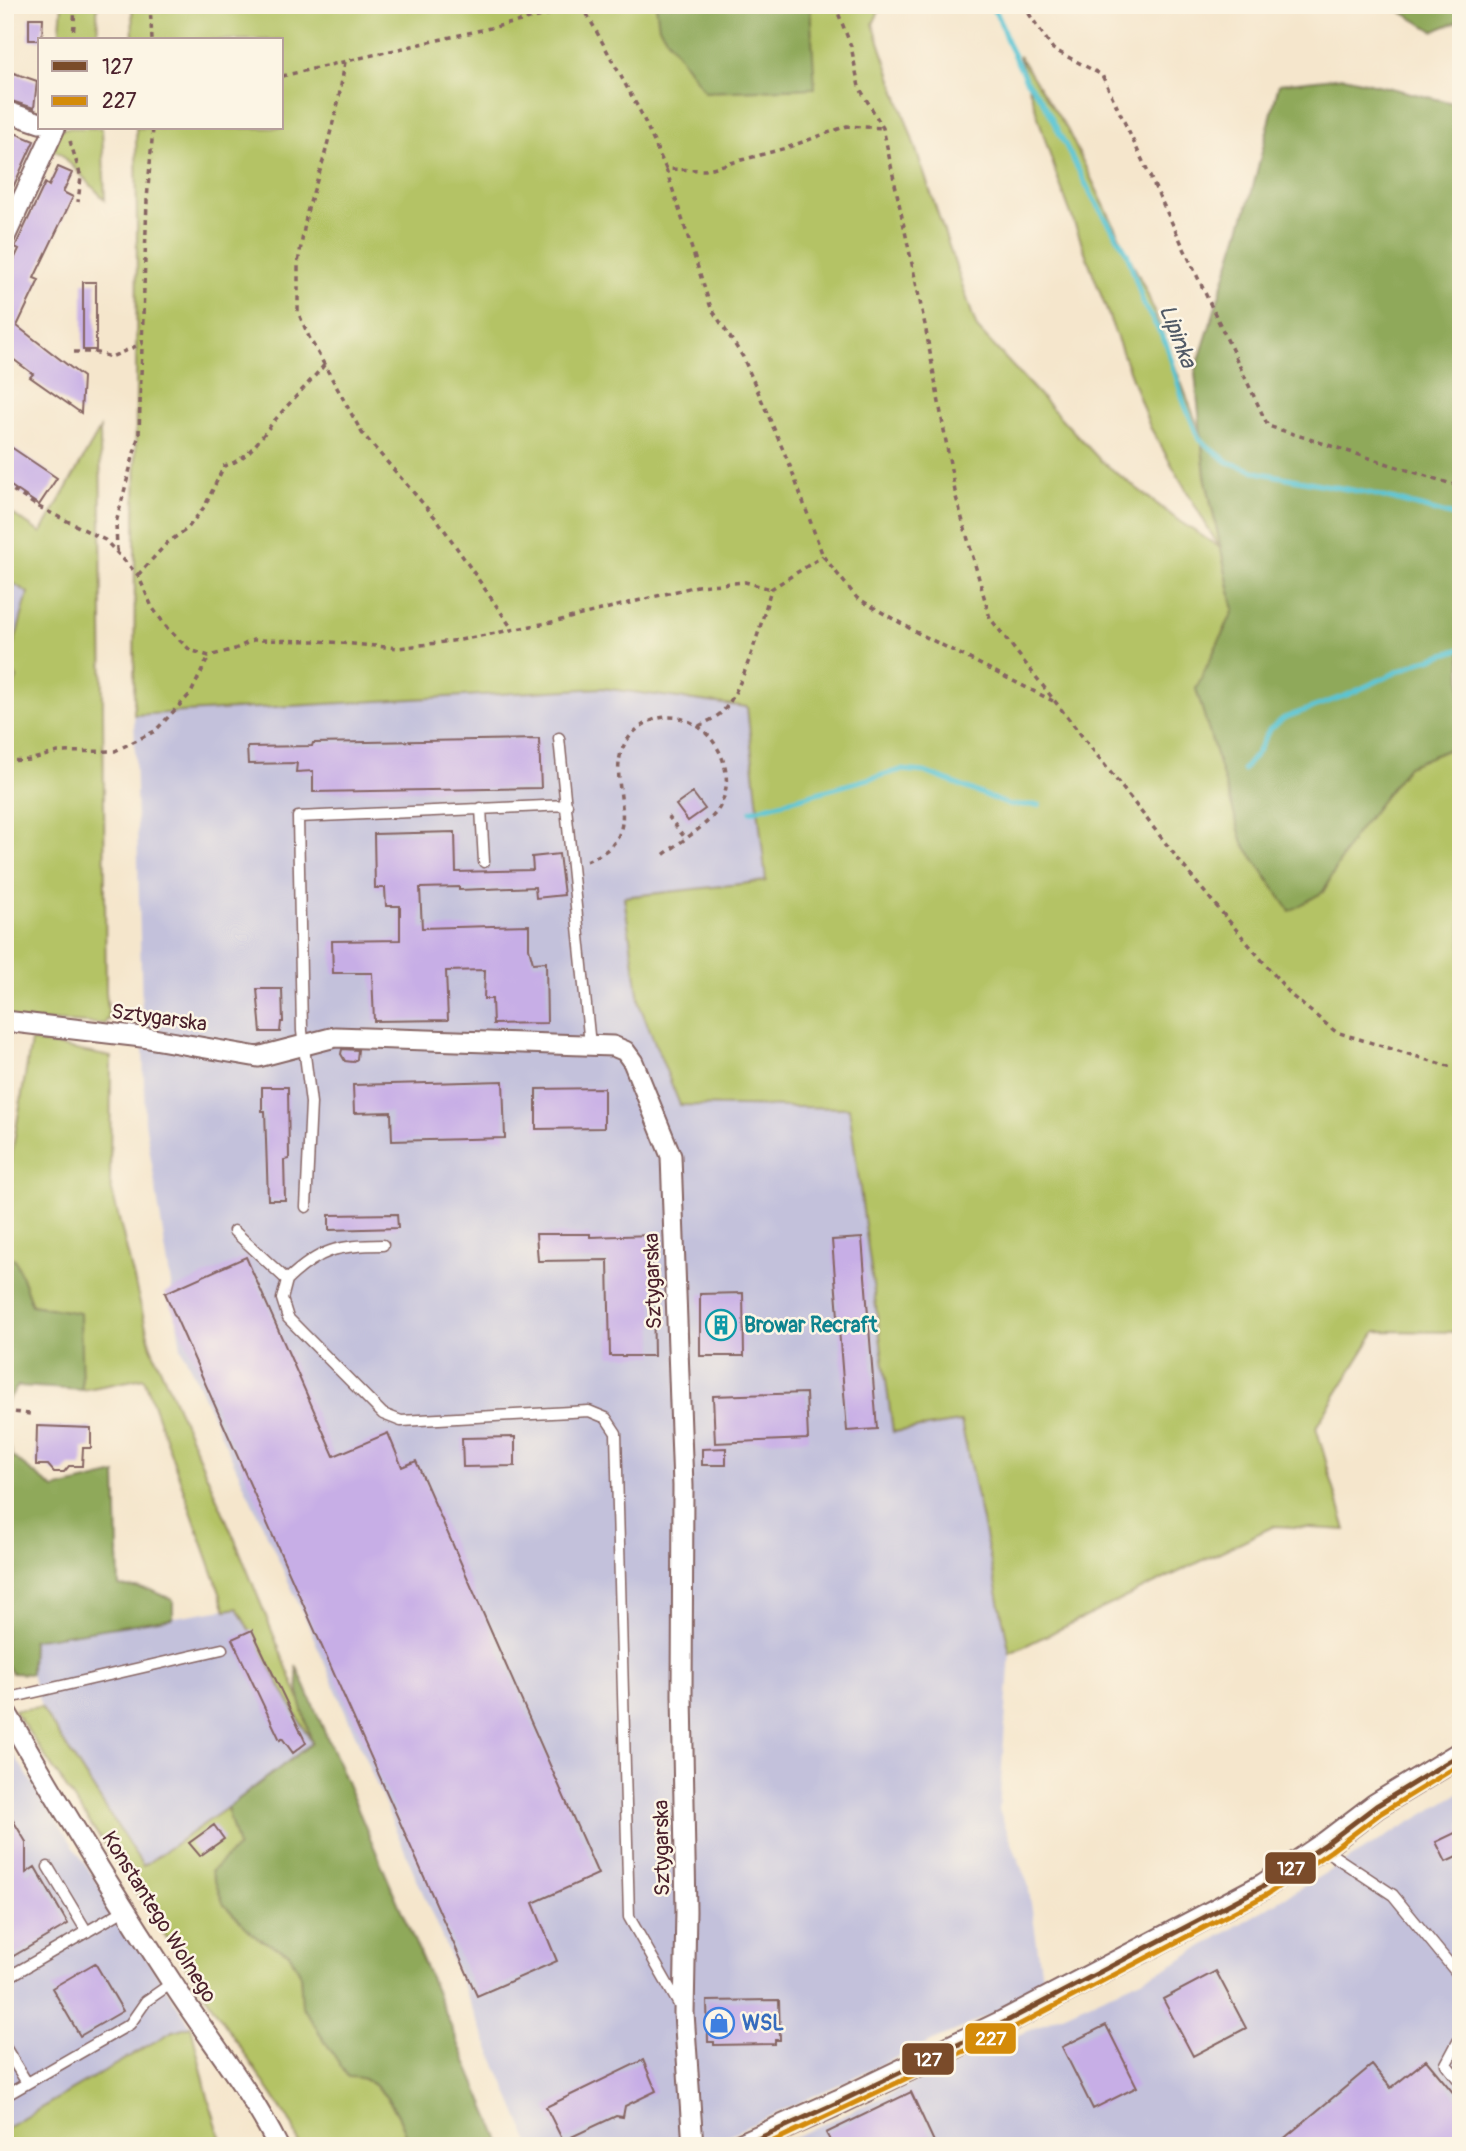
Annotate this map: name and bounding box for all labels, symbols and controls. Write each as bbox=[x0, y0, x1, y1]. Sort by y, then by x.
legend bbox=[38, 38, 284, 130]
text: 127 bbox=[102, 54, 133, 81]
text: 227 bbox=[102, 88, 137, 115]
water label: Lipinka bbox=[1153, 300, 1204, 373]
street label: Sztygarska bbox=[109, 998, 209, 1038]
street label: Sztygarska bbox=[638, 1232, 668, 1330]
building icon: Browar Recraft bbox=[704, 1308, 738, 1342]
place label: Browar Recraft bbox=[744, 1312, 878, 1339]
street label: Sztygarska bbox=[648, 1800, 676, 1896]
street label: Konstantego Wolnego bbox=[95, 1826, 223, 2008]
line badge: 127 bbox=[1264, 1851, 1317, 1885]
text: 127 bbox=[1277, 1857, 1306, 1881]
shop icon: WSL bbox=[702, 2006, 736, 2040]
place label: WSL bbox=[742, 2010, 784, 2037]
line badge: 227 bbox=[964, 2022, 1017, 2055]
text: 227 bbox=[975, 2027, 1008, 2051]
line badge: 127 bbox=[901, 2042, 955, 2076]
text: 127 bbox=[914, 2048, 943, 2072]

